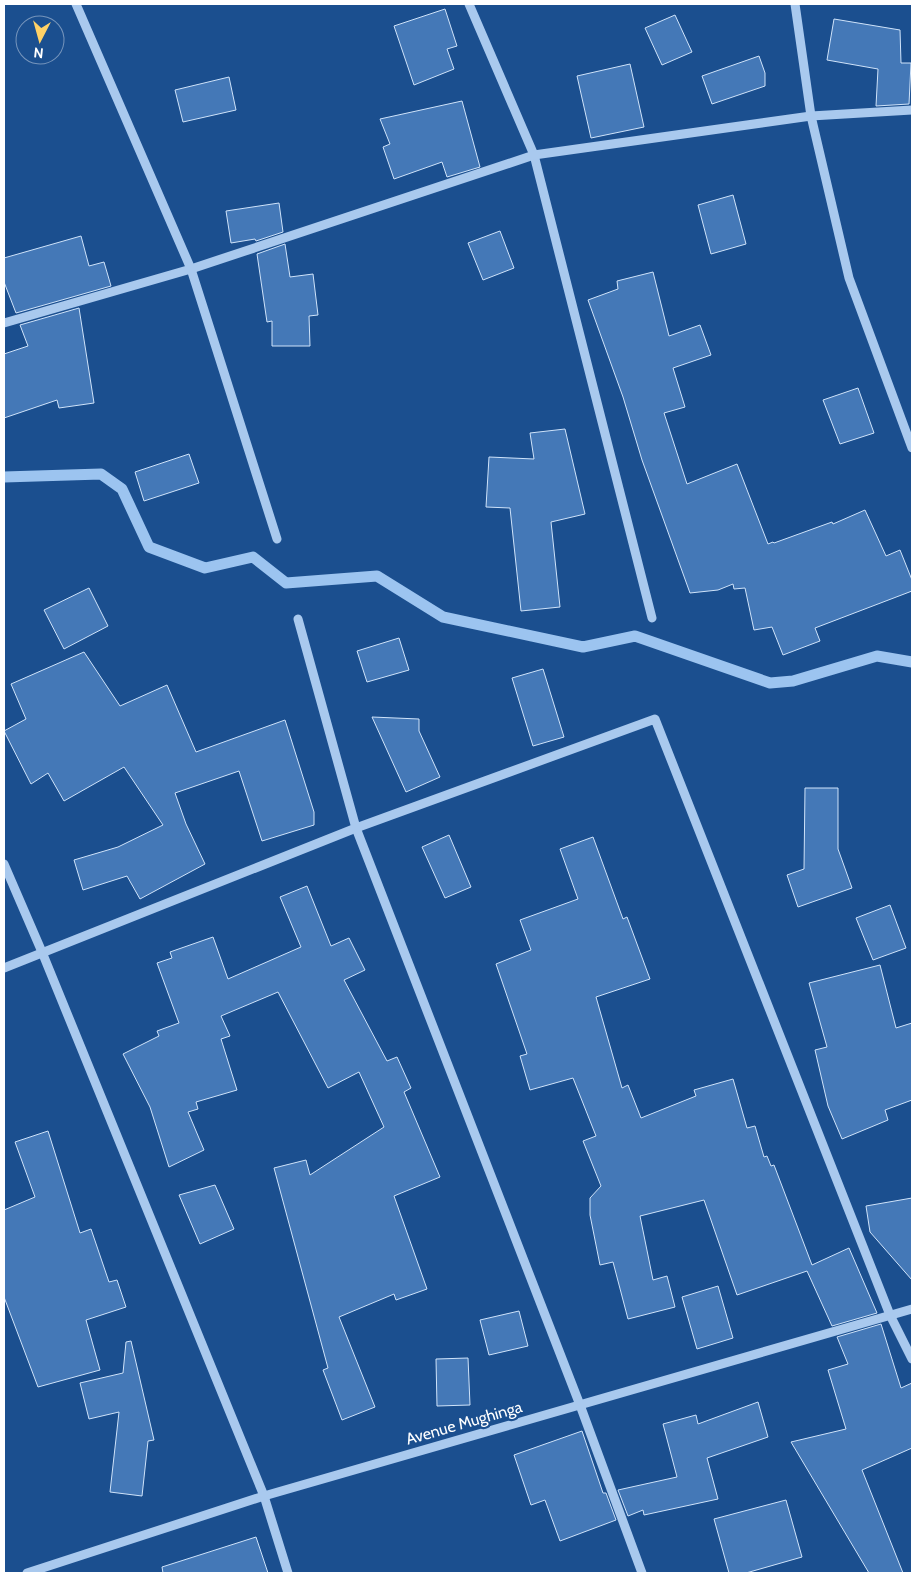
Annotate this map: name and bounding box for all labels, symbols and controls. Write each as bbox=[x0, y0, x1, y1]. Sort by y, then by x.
north arrow bbox=[15, 15, 65, 65]
text: N bbox=[33, 43, 45, 62]
street label: Avenue Mughinga bbox=[404, 1397, 525, 1449]

